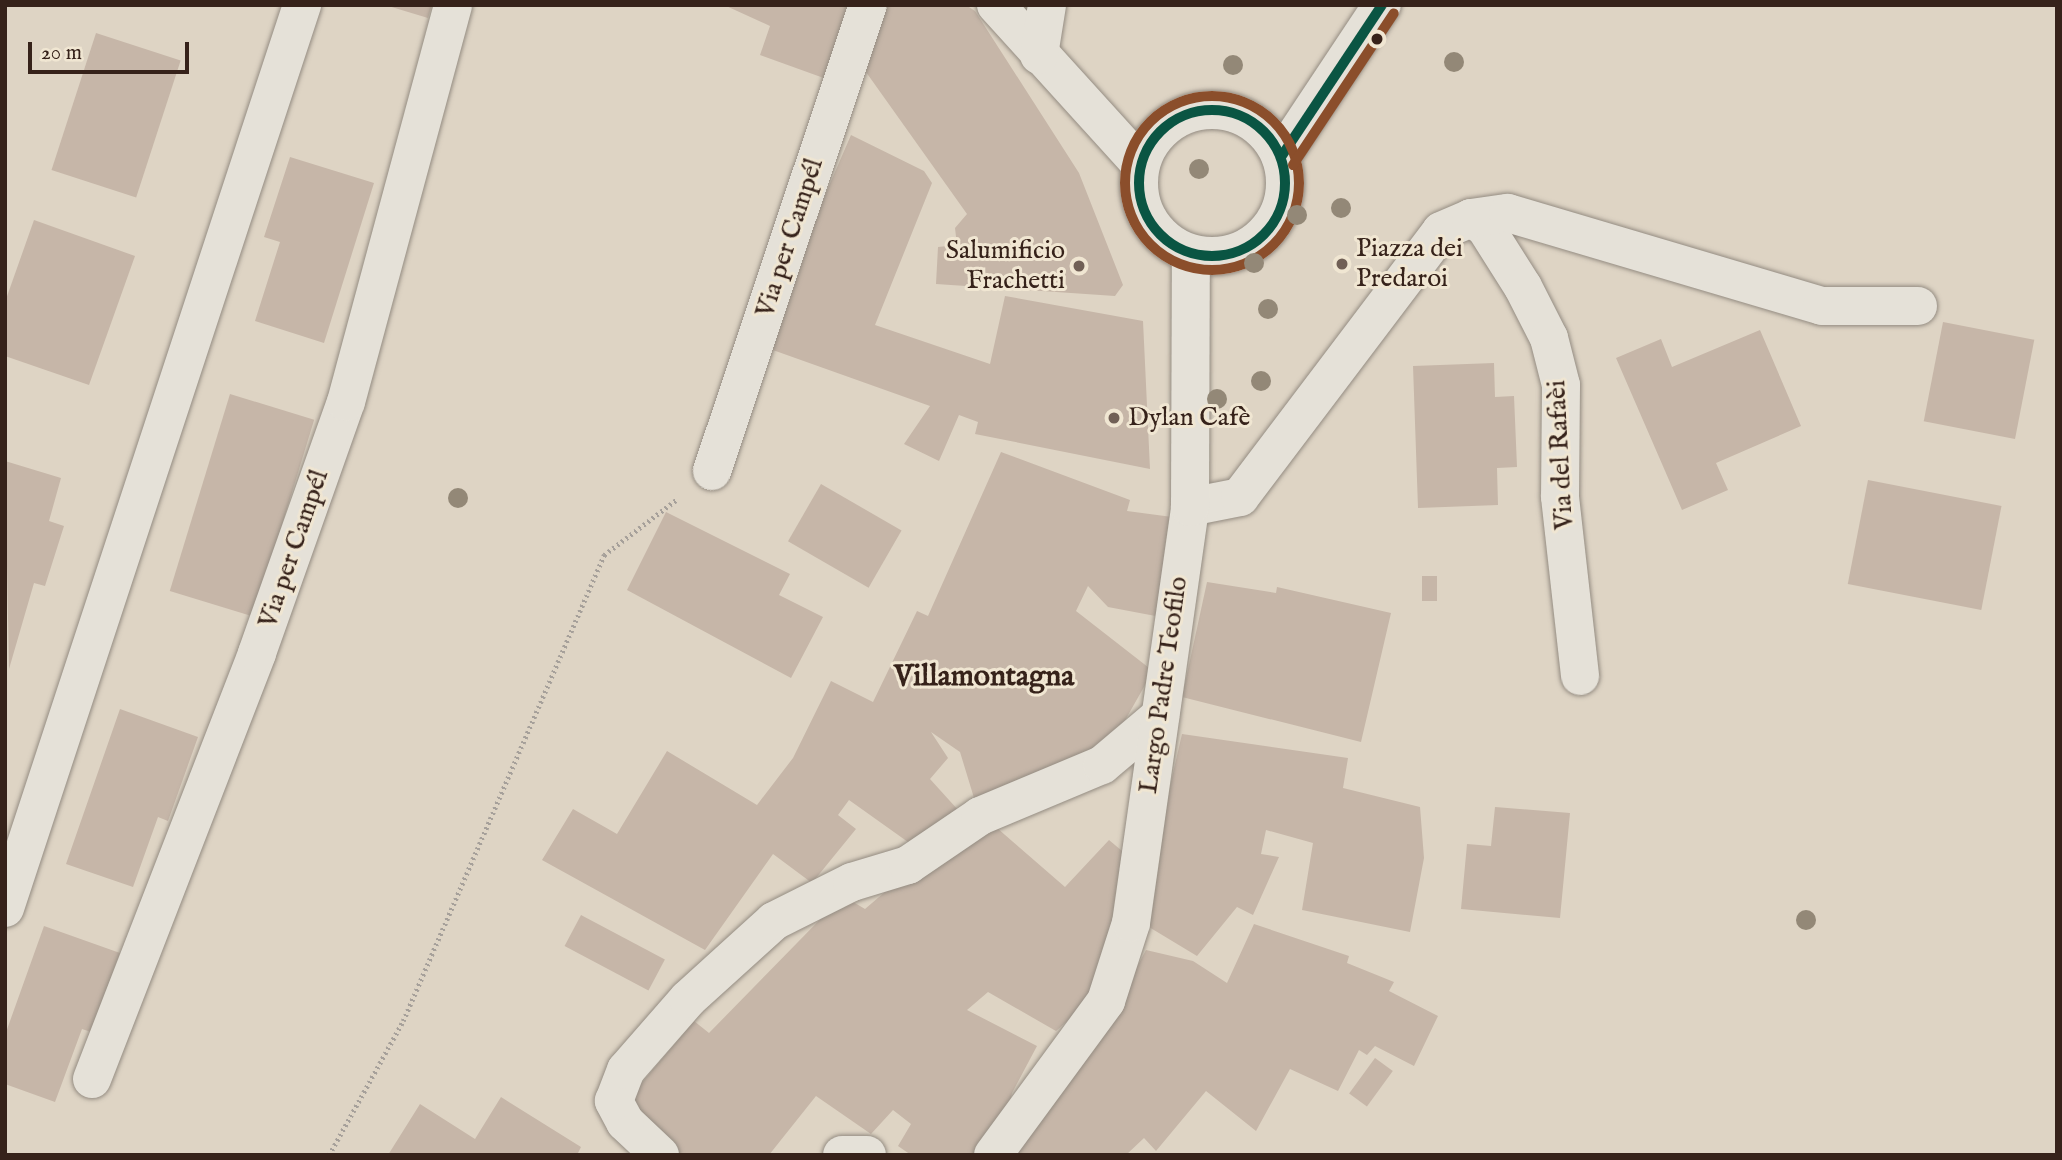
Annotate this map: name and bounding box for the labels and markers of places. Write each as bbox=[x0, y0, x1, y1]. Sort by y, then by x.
unlabelled marker bbox=[1370, 32, 1384, 46]
place label: Piazza dei Predaroi bbox=[1356, 233, 1463, 294]
place label: Salumificio Frachetti bbox=[946, 235, 1065, 296]
marker: Piazza dei Predaroi bbox=[1334, 256, 1350, 272]
marker: Salumificio Frachetti bbox=[1071, 258, 1087, 274]
place label: Dylan Cafè bbox=[1128, 402, 1250, 434]
marker: Dylan Cafè bbox=[1106, 410, 1122, 426]

